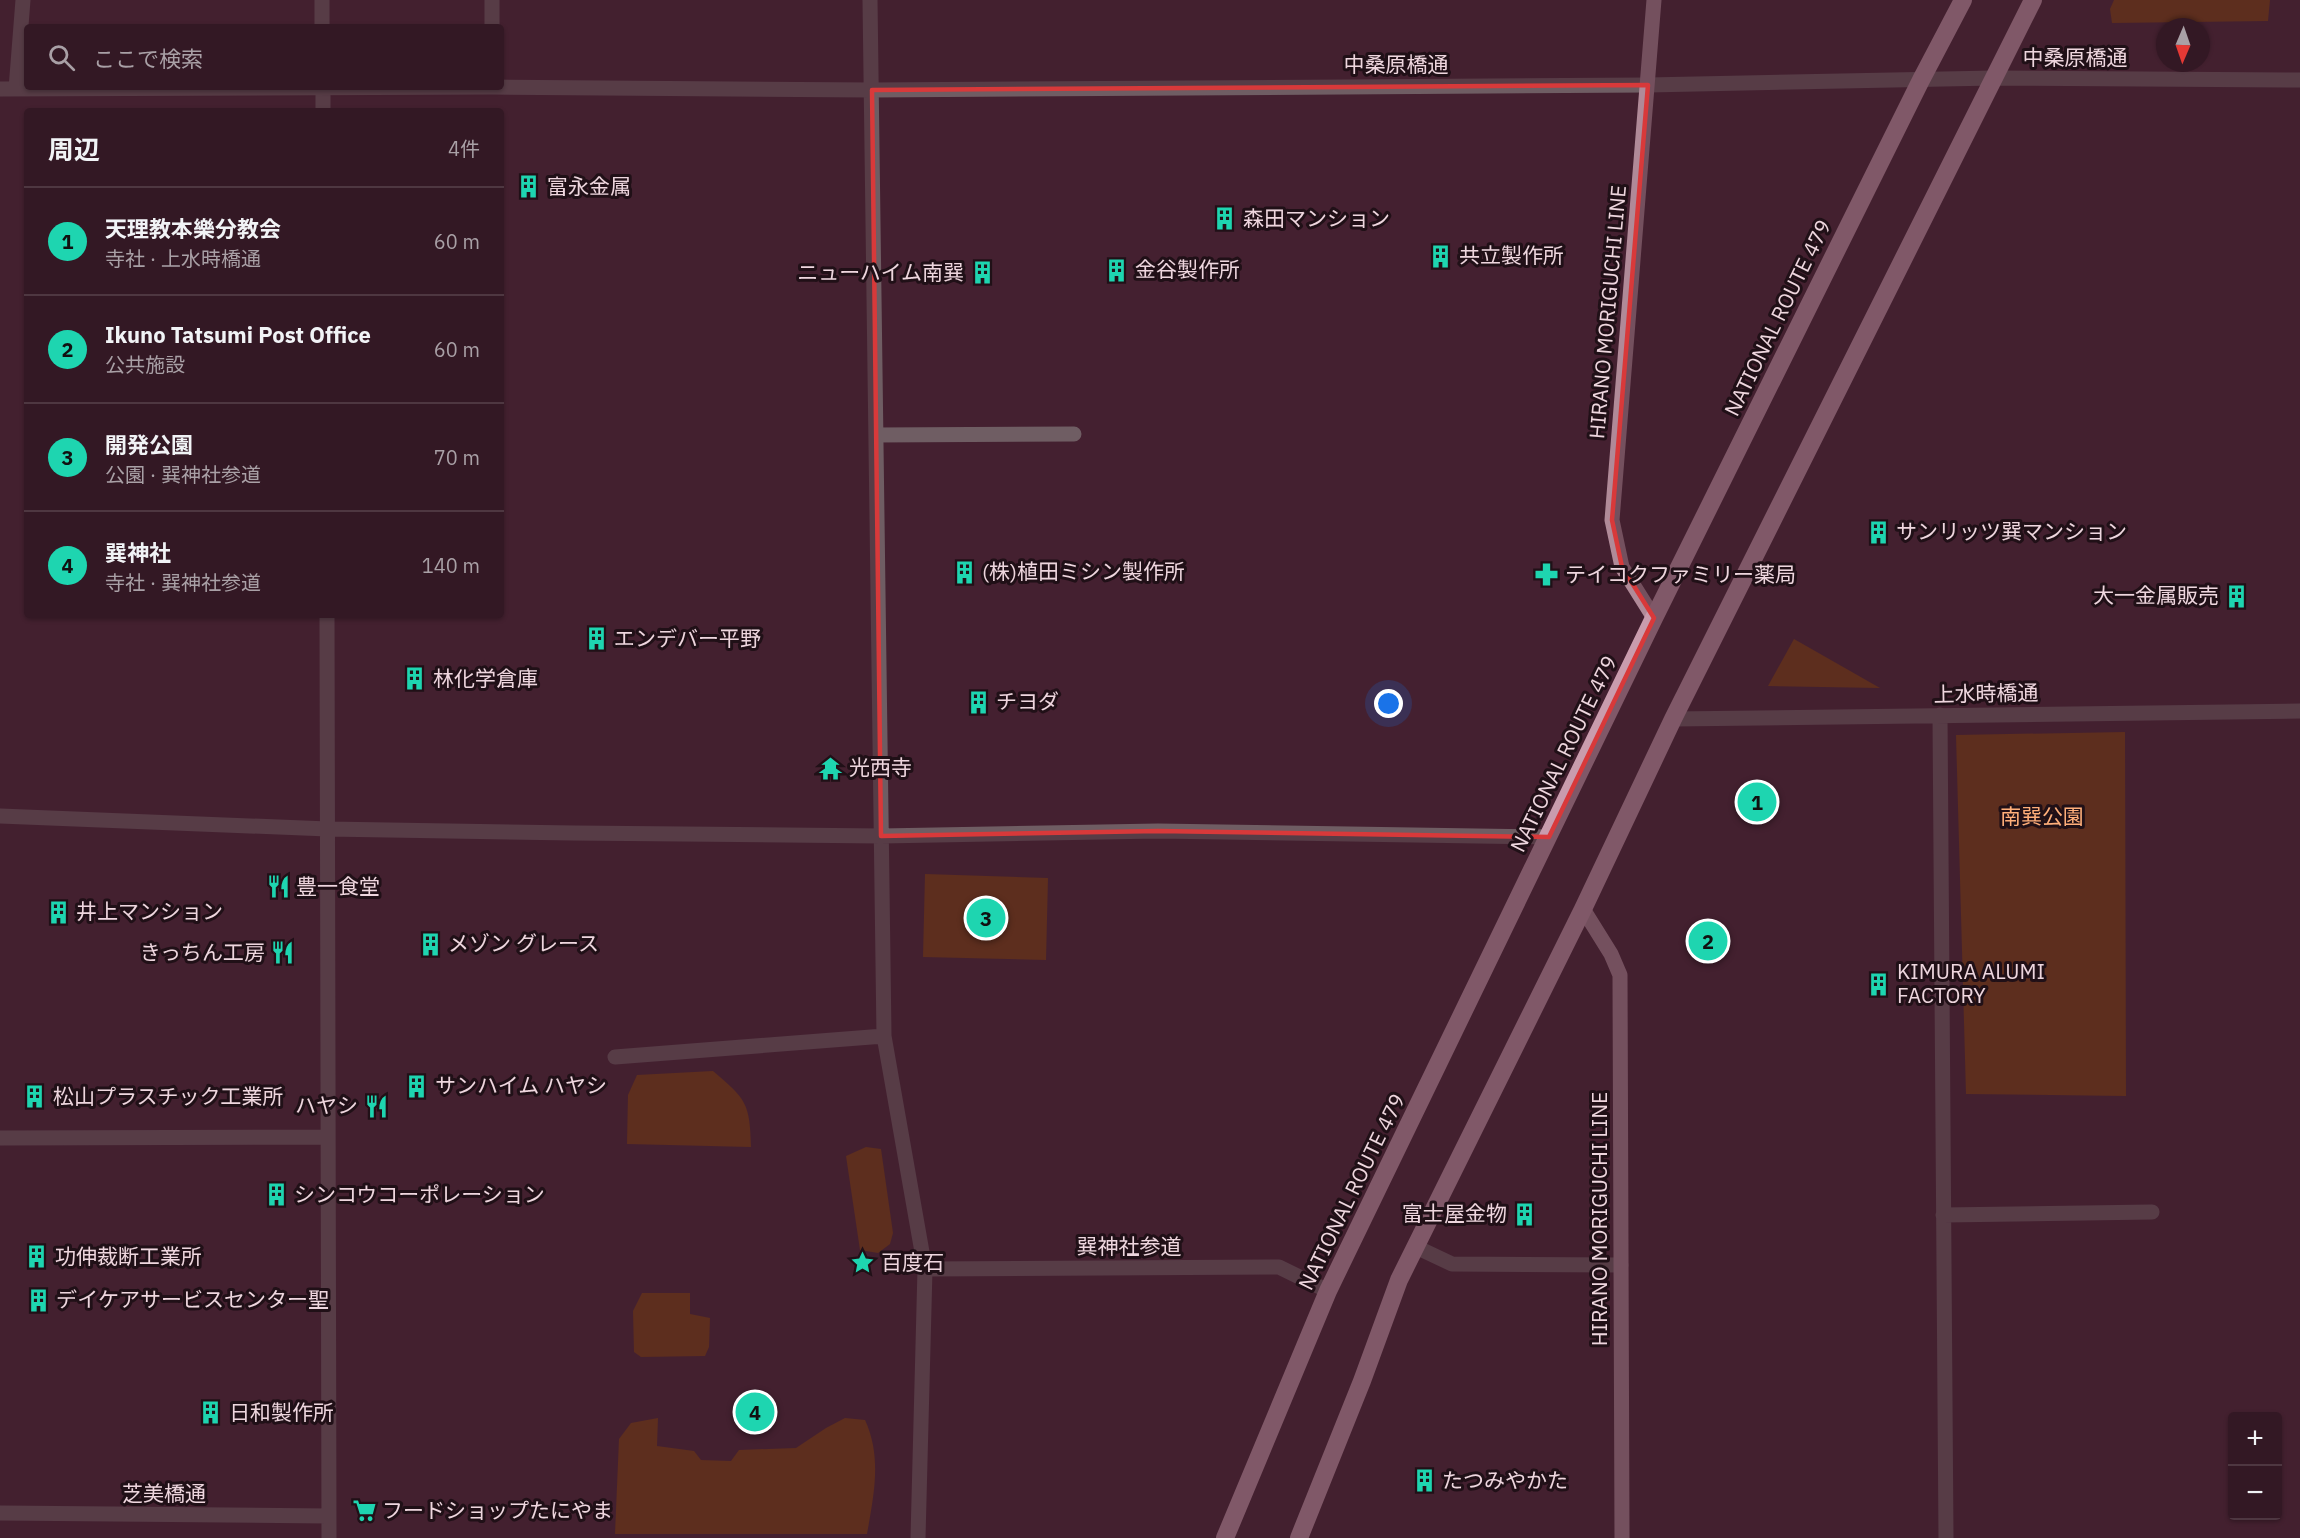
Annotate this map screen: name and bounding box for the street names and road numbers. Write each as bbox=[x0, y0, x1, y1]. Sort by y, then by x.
street label: 中桑原橋通 bbox=[2023, 43, 2128, 71]
street label: 中桑原橋通 bbox=[1344, 50, 1449, 78]
street label: HIRANO MORIGUCHI LINE bbox=[1582, 184, 1632, 440]
street label: NATIONAL ROUTE 479 bbox=[1717, 215, 1837, 420]
street label: NATIONAL ROUTE 479 bbox=[1503, 651, 1623, 856]
street label: 上水時橋通 bbox=[1933, 678, 2039, 708]
street label: NATIONAL ROUTE 479 bbox=[1291, 1089, 1411, 1294]
street label: HIRANO MORIGUCHI LINE bbox=[1585, 1092, 1613, 1346]
street label: 巽神社参道 bbox=[1077, 1232, 1182, 1260]
street label: 芝美橋通 bbox=[122, 1479, 206, 1507]

